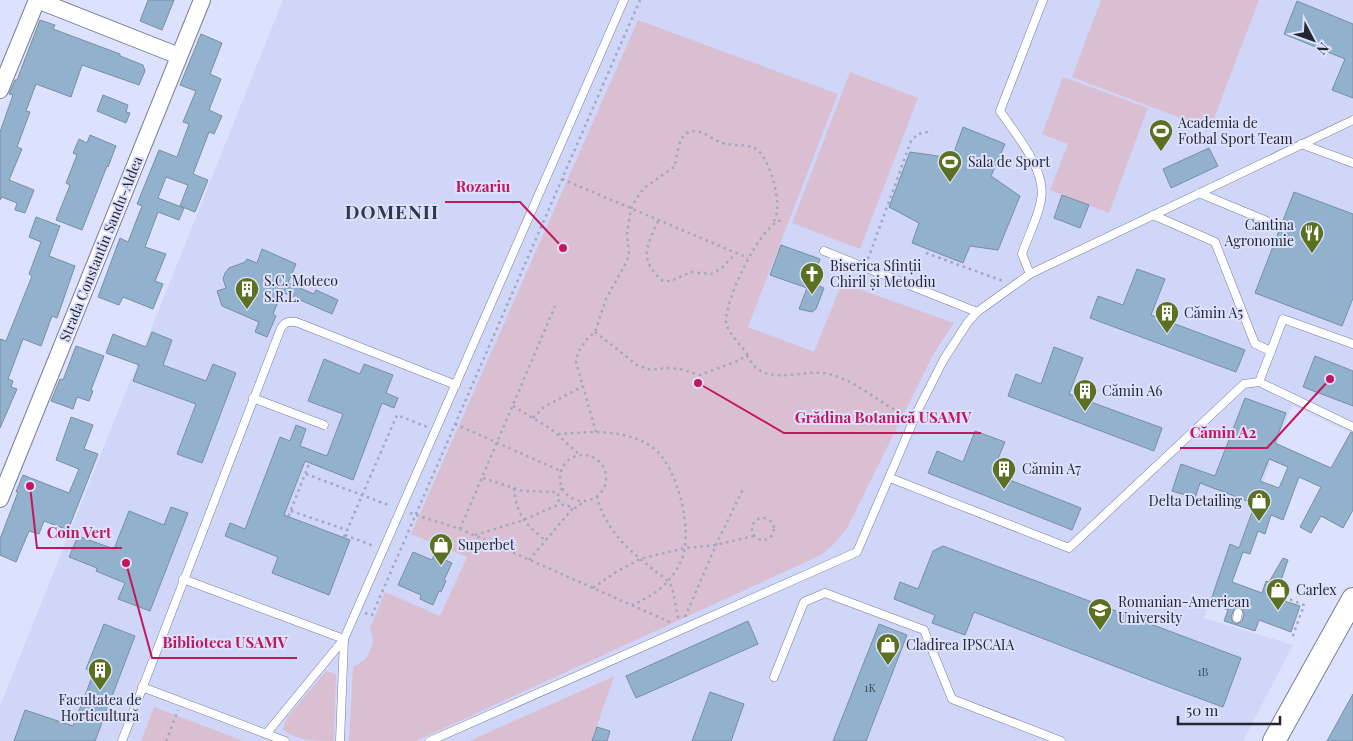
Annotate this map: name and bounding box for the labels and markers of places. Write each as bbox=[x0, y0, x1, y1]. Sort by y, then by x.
place label: Academia de Fotbal Sport Team bbox=[1177, 113, 1293, 148]
sports icon: Academia de Fotbal Sport Team bbox=[1148, 118, 1174, 152]
sports icon: Sala de Sport bbox=[937, 149, 963, 183]
place label: Sala de Sport bbox=[968, 152, 1051, 171]
callout: Rozariu bbox=[445, 172, 520, 202]
place label: Cantina Agronomie bbox=[1224, 215, 1294, 250]
restaurant icon: Cantina Agronomie bbox=[1299, 220, 1325, 254]
place label: Biserica Sfinții Chiril și Metodiu bbox=[830, 256, 936, 291]
church icon: Biserica Sfinții Chiril și Metodiu bbox=[799, 261, 825, 295]
place label: S.C. Moteco S.R.L. bbox=[264, 271, 338, 306]
building icon: S.C. Moteco S.R.L. bbox=[234, 276, 260, 310]
building icon: Cămin A5 bbox=[1154, 300, 1180, 334]
place label: Cămin A5 bbox=[1184, 303, 1243, 322]
building icon: Cămin A6 bbox=[1072, 378, 1098, 412]
place label: Cămin A6 bbox=[1102, 381, 1163, 400]
callout: Grădina Botanică USAMV bbox=[784, 403, 981, 433]
callout: Cămin A2 bbox=[1180, 418, 1267, 448]
building icon: Cămin A7 bbox=[991, 456, 1017, 490]
place label: Cămin A7 bbox=[1022, 459, 1081, 478]
shop icon: Delta Detailing bbox=[1246, 488, 1272, 522]
place label: Delta Detailing bbox=[1149, 491, 1243, 510]
callout: Coin Vert bbox=[37, 518, 122, 548]
shop icon: Superbet bbox=[428, 532, 454, 566]
place label: Superbet bbox=[458, 535, 516, 554]
shop icon: Carlex bbox=[1265, 577, 1291, 611]
place label: Carlex bbox=[1296, 580, 1337, 599]
place label: Romanian-American University bbox=[1118, 592, 1250, 627]
school or university icon: Romanian-American University bbox=[1087, 597, 1113, 631]
callout: Biblioteca USAMV bbox=[152, 628, 297, 658]
shop icon: Cladirea IPSCAIA bbox=[875, 632, 901, 666]
place label: Cladirea IPSCAIA bbox=[906, 635, 1015, 654]
building icon: Facultatea de Horticultură bbox=[87, 657, 113, 691]
place label: Facultatea de Horticultură bbox=[58, 690, 142, 725]

